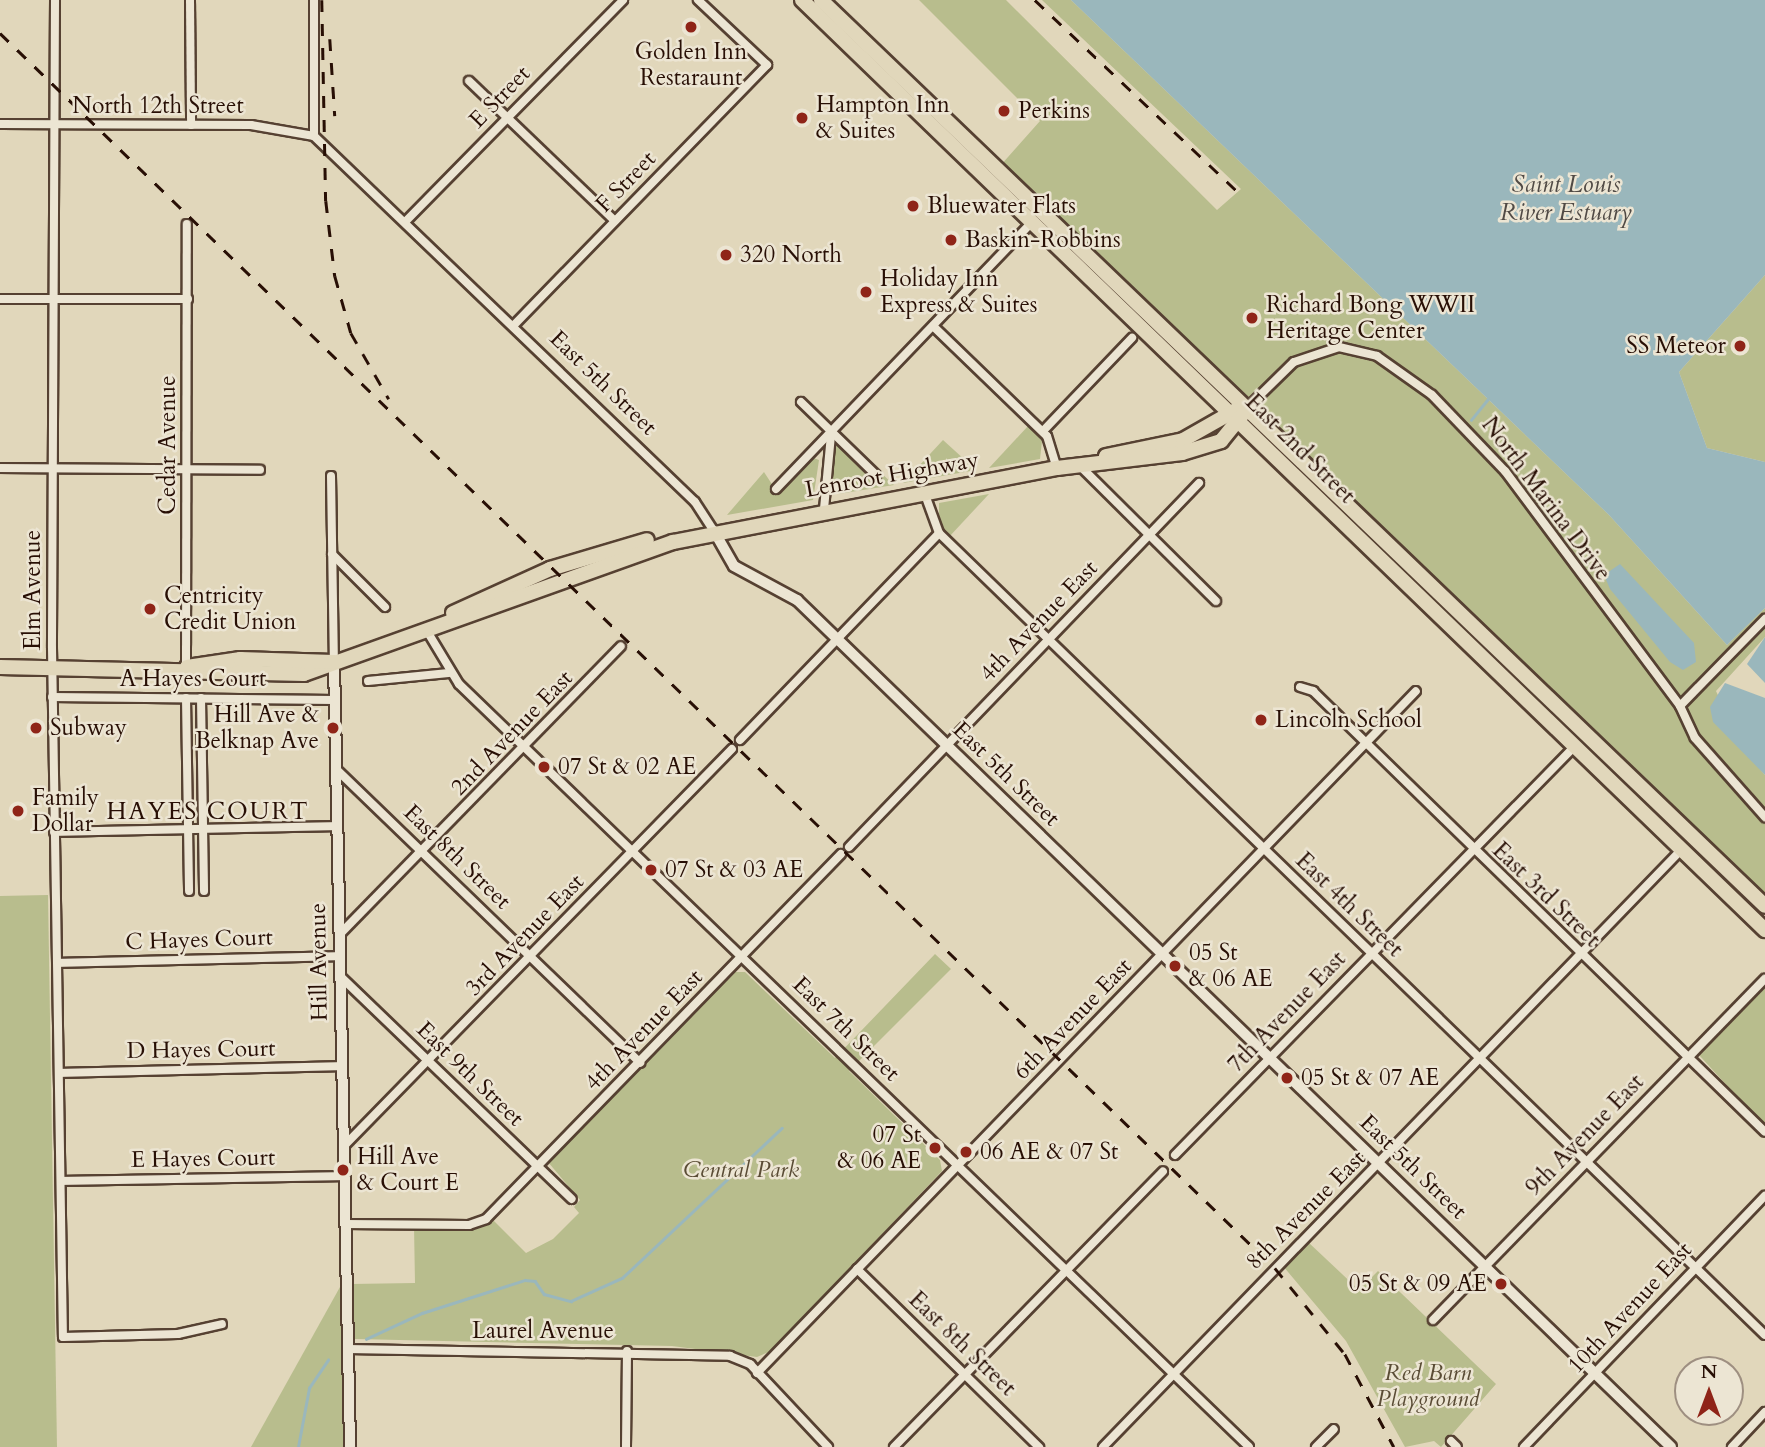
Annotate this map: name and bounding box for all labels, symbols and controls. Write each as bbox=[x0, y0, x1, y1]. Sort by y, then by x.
marker: Golden Inn Restaraunt bbox=[683, 19, 699, 35]
place label: Golden Inn Restaraunt bbox=[635, 38, 747, 92]
street label: E Street bbox=[464, 60, 536, 134]
place label: Hampton Inn & Suites bbox=[816, 91, 950, 145]
street label: North 12th Street bbox=[72, 92, 244, 120]
place label: Perkins bbox=[1018, 97, 1090, 125]
marker: Perkins bbox=[996, 103, 1012, 119]
marker: Hampton Inn & Suites bbox=[794, 110, 810, 126]
street label: F Street bbox=[590, 146, 662, 218]
water label: Saint Louis River Estuary bbox=[1500, 171, 1632, 227]
place label: Bluewater Flats bbox=[927, 192, 1076, 220]
marker: Bluewater Flats bbox=[905, 198, 921, 214]
place label: Baskin-Robbins bbox=[965, 226, 1121, 254]
marker: Baskin-Robbins bbox=[943, 232, 959, 248]
place label: 320 North bbox=[740, 241, 842, 269]
marker: 320 North bbox=[718, 247, 734, 263]
place label: Holiday Inn Express & Suites bbox=[880, 265, 1038, 319]
marker: Holiday Inn Express & Suites bbox=[858, 284, 874, 300]
place label: Richard Bong WWII Heritage Center bbox=[1266, 291, 1475, 345]
marker: Richard Bong WWII Heritage Center bbox=[1244, 310, 1260, 326]
street label: East 5th Street bbox=[544, 325, 662, 441]
place label: SS Meteor bbox=[1626, 332, 1726, 360]
marker: SS Meteor bbox=[1732, 338, 1748, 354]
street label: Cedar Avenue bbox=[154, 375, 182, 515]
street label: East 2nd Street bbox=[1239, 388, 1361, 510]
street label: North Marina Drive bbox=[1475, 412, 1617, 586]
street label: Lenroot Highway bbox=[803, 446, 981, 504]
street label: Elm Avenue bbox=[19, 530, 47, 650]
street label: 4th Avenue East bbox=[974, 555, 1104, 687]
place label: Centricity Credit Union bbox=[164, 582, 296, 636]
marker: Centricity Credit Union bbox=[142, 601, 158, 617]
street label: A Hayes Court bbox=[120, 665, 266, 693]
street label: 2nd Avenue East bbox=[445, 665, 579, 801]
place label: Hill Ave & Belknap Ave bbox=[195, 701, 319, 755]
place label: Lincoln School bbox=[1275, 706, 1422, 734]
marker: Lincoln School bbox=[1253, 712, 1269, 728]
place label: Subway bbox=[50, 714, 127, 742]
street label: East 5th Street bbox=[947, 716, 1065, 832]
marker: Subway bbox=[28, 720, 44, 736]
marker: Hill Ave & Belknap Ave bbox=[325, 720, 341, 736]
place label: 07 St & 02 AE bbox=[558, 753, 696, 781]
marker: 07 St & 02 AE bbox=[536, 759, 552, 775]
place label: Family Dollar bbox=[32, 784, 99, 838]
district label: HAYES COURT bbox=[108, 798, 308, 826]
street label: East 8th Street bbox=[398, 799, 516, 915]
marker: Family Dollar bbox=[10, 803, 26, 819]
street label: East 3rd Street bbox=[1486, 837, 1606, 953]
street label: East 4th Street bbox=[1290, 847, 1408, 963]
place label: 07 St & 03 AE bbox=[665, 856, 803, 884]
marker: 07 St & 03 AE bbox=[643, 862, 659, 878]
street label: 3rd Avenue East bbox=[460, 868, 590, 1002]
street label: Hill Avenue bbox=[304, 903, 334, 1021]
street label: C Hayes Court bbox=[125, 924, 273, 956]
place label: 05 St & 06 AE bbox=[1189, 939, 1273, 993]
street label: 7th Avenue East bbox=[1222, 946, 1352, 1078]
street label: 6th Avenue East bbox=[1008, 953, 1138, 1085]
marker: 05 St & 06 AE bbox=[1167, 958, 1183, 974]
street label: 4th Avenue East bbox=[579, 964, 709, 1096]
street label: East 7th Street bbox=[787, 971, 905, 1087]
street label: East 9th Street bbox=[411, 1016, 529, 1132]
street label: D Hayes Court bbox=[126, 1035, 276, 1065]
place label: 05 St & 07 AE bbox=[1301, 1064, 1439, 1092]
street label: 9th Avenue East bbox=[1520, 1069, 1650, 1201]
marker: 05 St & 07 AE bbox=[1279, 1070, 1295, 1086]
street label: East 5th Street bbox=[1354, 1109, 1472, 1225]
place label: 07 St & 06 AE bbox=[837, 1121, 921, 1175]
place label: 06 AE & 07 St bbox=[980, 1138, 1118, 1166]
marker: 07 St & 06 AE bbox=[927, 1140, 943, 1156]
place label: Hill Ave & Court E bbox=[357, 1143, 459, 1197]
street label: E Hayes Court bbox=[131, 1144, 275, 1174]
marker: 06 AE & 07 St bbox=[958, 1144, 974, 1160]
street label: 8th Avenue East bbox=[1240, 1144, 1372, 1276]
park label: Central Park bbox=[683, 1156, 799, 1184]
marker: Hill Ave & Court E bbox=[335, 1162, 351, 1178]
street label: 10th Avenue East bbox=[1562, 1237, 1698, 1379]
place label: 05 St & 09 AE bbox=[1349, 1270, 1487, 1298]
marker: 05 St & 09 AE bbox=[1493, 1276, 1509, 1292]
street label: East 8th Street bbox=[903, 1286, 1021, 1402]
street label: Laurel Avenue bbox=[472, 1317, 614, 1345]
north arrow bbox=[1674, 1356, 1744, 1426]
park label: Red Barn Playground bbox=[1377, 1359, 1479, 1413]
text: N bbox=[1701, 1359, 1717, 1385]

